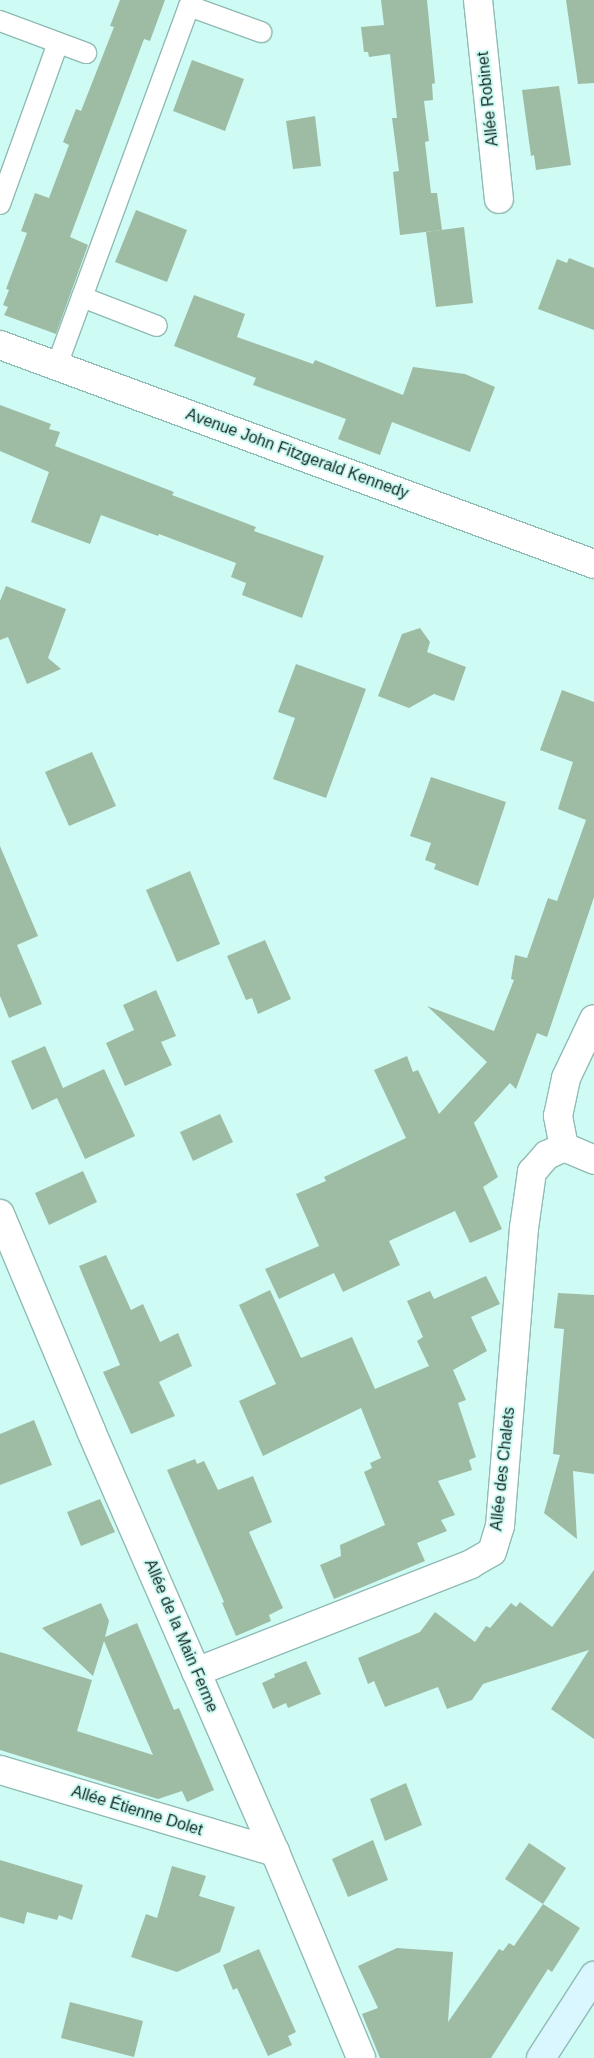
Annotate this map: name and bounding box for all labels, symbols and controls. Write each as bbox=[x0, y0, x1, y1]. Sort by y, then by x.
street label: Allée Robinet bbox=[473, 51, 503, 147]
street label: Avenue John Fitzgerald Kennedy bbox=[183, 405, 411, 503]
street label: Allée des Chalets bbox=[487, 1406, 519, 1532]
street label: Allée de la Main Ferme bbox=[140, 1557, 222, 1715]
street label: Allée Étienne Dolet bbox=[69, 1782, 205, 1840]

